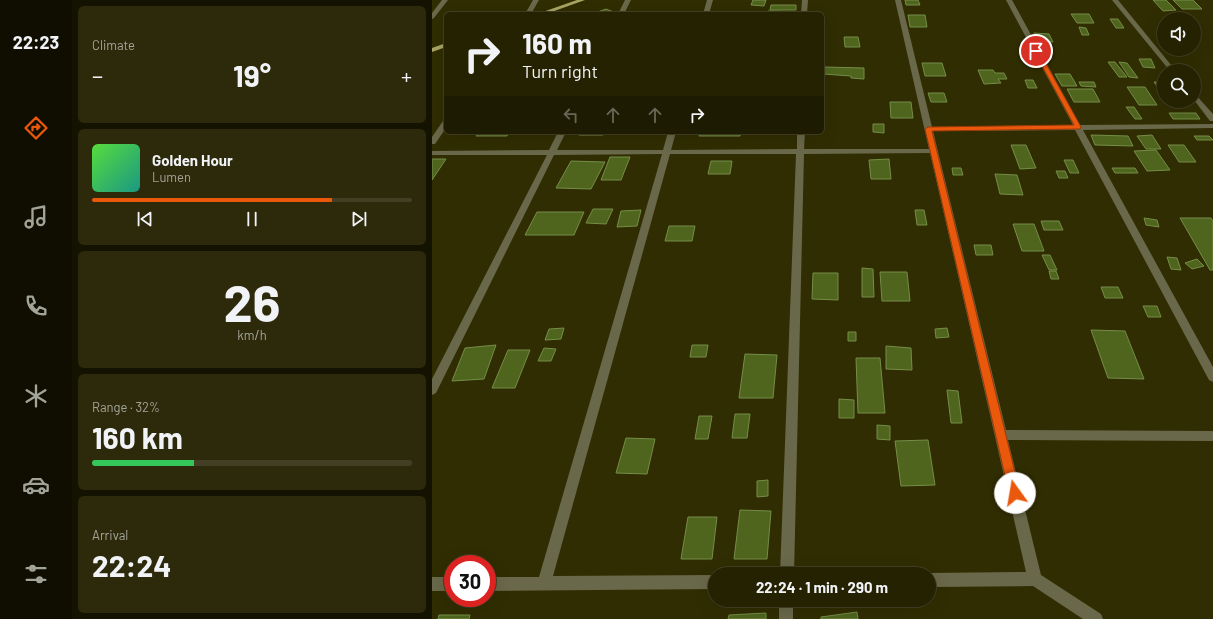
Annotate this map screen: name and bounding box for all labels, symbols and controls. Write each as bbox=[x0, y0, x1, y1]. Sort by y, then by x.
map controls bbox=[1157, 12, 1201, 108]
button: sound bbox=[1157, 12, 1201, 56]
text: 160 m bbox=[522, 26, 592, 60]
icon: right bbox=[456, 28, 508, 80]
text: 22:23 bbox=[13, 31, 59, 53]
pin bbox=[1019, 34, 1053, 68]
text: Climate bbox=[92, 37, 135, 53]
icon: arrive bbox=[1025, 40, 1047, 62]
text: 19° bbox=[233, 57, 271, 93]
text: Turn right bbox=[522, 60, 598, 82]
text: − bbox=[92, 62, 103, 88]
text: + bbox=[401, 62, 412, 88]
button: search bbox=[1157, 64, 1201, 108]
icon: left bbox=[560, 104, 582, 126]
icon: ahead bbox=[602, 104, 624, 126]
icon: ahead bbox=[644, 104, 666, 126]
icon: right bbox=[686, 104, 708, 126]
icon: directions bbox=[22, 114, 50, 142]
text: Golden Hour bbox=[152, 151, 233, 169]
text: Lumen bbox=[152, 169, 191, 185]
icon: music bbox=[22, 203, 50, 231]
icon: previous bbox=[134, 208, 156, 230]
icon: pause bbox=[241, 208, 263, 230]
icon: next bbox=[348, 208, 370, 230]
text: 26 bbox=[223, 270, 281, 332]
icon: phone bbox=[22, 292, 50, 320]
text: km/h bbox=[237, 327, 267, 343]
icon: climate bbox=[22, 382, 50, 410]
text: Range · 32% bbox=[92, 399, 160, 415]
text: 160 km bbox=[92, 419, 183, 455]
icon: car bbox=[22, 471, 50, 499]
position arrow bbox=[994, 472, 1036, 514]
text: Arrival bbox=[92, 527, 128, 543]
text: 22:24 bbox=[92, 547, 171, 583]
speed limit sign: 30 bbox=[444, 555, 496, 607]
icon: filters bbox=[22, 560, 50, 588]
text: 22:24 · 1 min · 290 m bbox=[756, 578, 888, 596]

